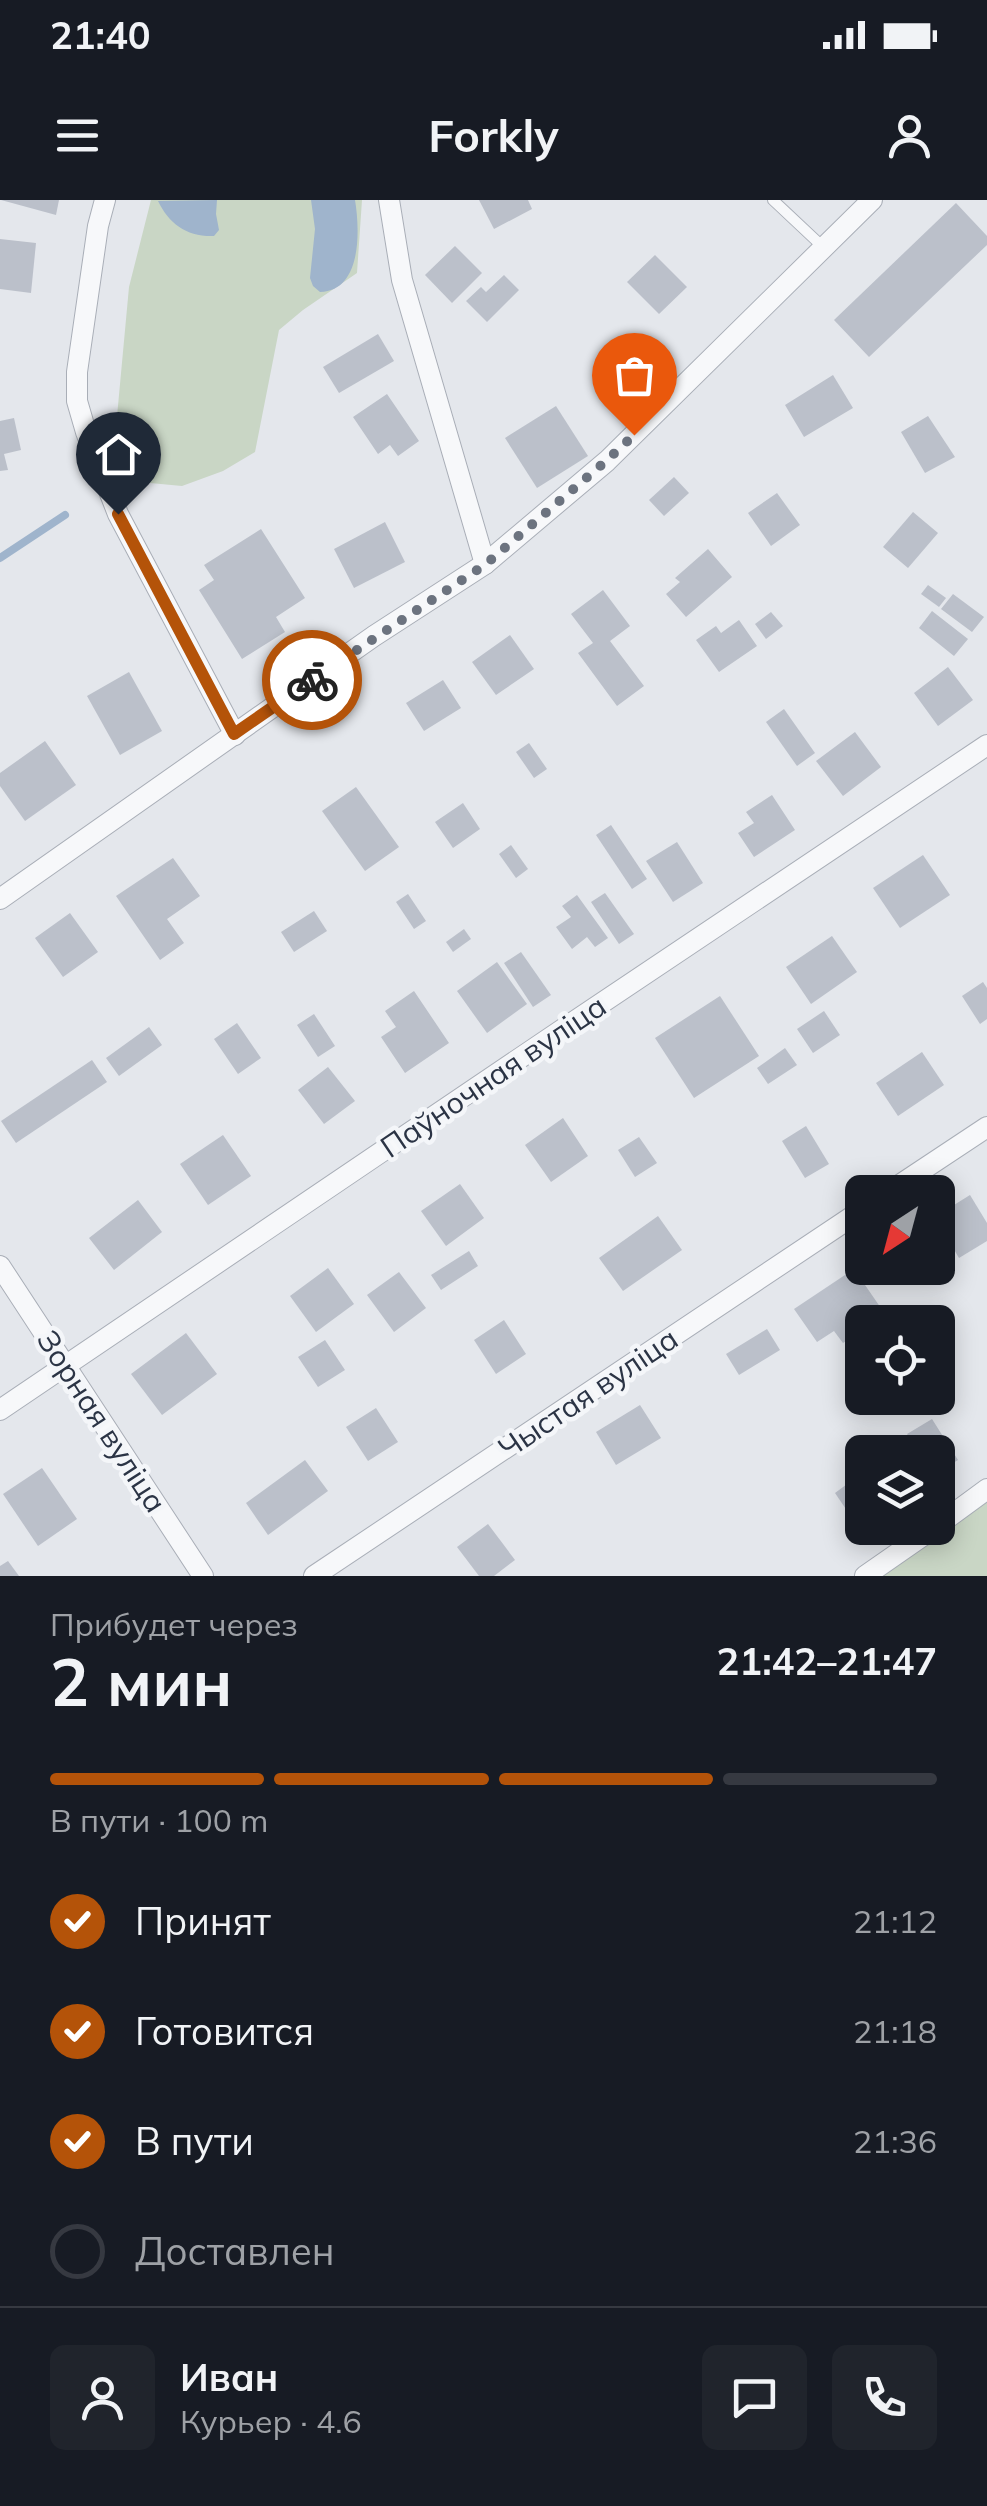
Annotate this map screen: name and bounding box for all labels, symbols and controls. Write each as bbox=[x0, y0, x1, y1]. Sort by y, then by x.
text: 21:40 bbox=[50, 11, 151, 59]
text: Forkly bbox=[428, 107, 559, 163]
icon: menu bbox=[50, 108, 105, 163]
icon: person bbox=[882, 108, 937, 163]
pin bbox=[592, 333, 677, 436]
icon: bag bbox=[607, 348, 662, 403]
pin bbox=[76, 412, 161, 515]
icon: home bbox=[91, 427, 146, 482]
courier bbox=[262, 630, 362, 730]
icon: bike bbox=[285, 653, 340, 708]
street label: Паўночная вуліца bbox=[373, 986, 613, 1166]
north arrow bbox=[845, 1175, 955, 1285]
map controls bbox=[845, 1175, 955, 1545]
button: locate bbox=[845, 1305, 955, 1415]
street label: Чыстая вуліца bbox=[491, 1319, 685, 1467]
street label: Зорная вуліца bbox=[29, 1323, 175, 1519]
button: layers bbox=[845, 1435, 955, 1545]
text: Прибудет через bbox=[50, 1604, 298, 1644]
text: 21:42–21:47 bbox=[717, 1637, 937, 1685]
text: 2 мин bbox=[50, 1641, 232, 1722]
text: В пути · 100 m bbox=[50, 1800, 268, 1840]
icon: check bbox=[50, 1894, 105, 1949]
text: Принят bbox=[135, 1897, 271, 1945]
text: 21:12 bbox=[853, 1901, 937, 1941]
icon: check bbox=[50, 2004, 105, 2059]
text: Готовится bbox=[135, 2007, 314, 2055]
text: 21:18 bbox=[853, 2011, 937, 2051]
icon: check bbox=[50, 2114, 105, 2169]
text: В пути bbox=[135, 2117, 254, 2165]
text: 21:36 bbox=[853, 2121, 937, 2161]
text: Доставлен bbox=[135, 2227, 335, 2275]
button: person bbox=[50, 2345, 155, 2450]
button: chat bbox=[702, 2345, 807, 2450]
button: phone bbox=[832, 2345, 937, 2450]
text: Иван bbox=[180, 2353, 278, 2401]
text: Курьер · 4.6 bbox=[180, 2401, 362, 2441]

